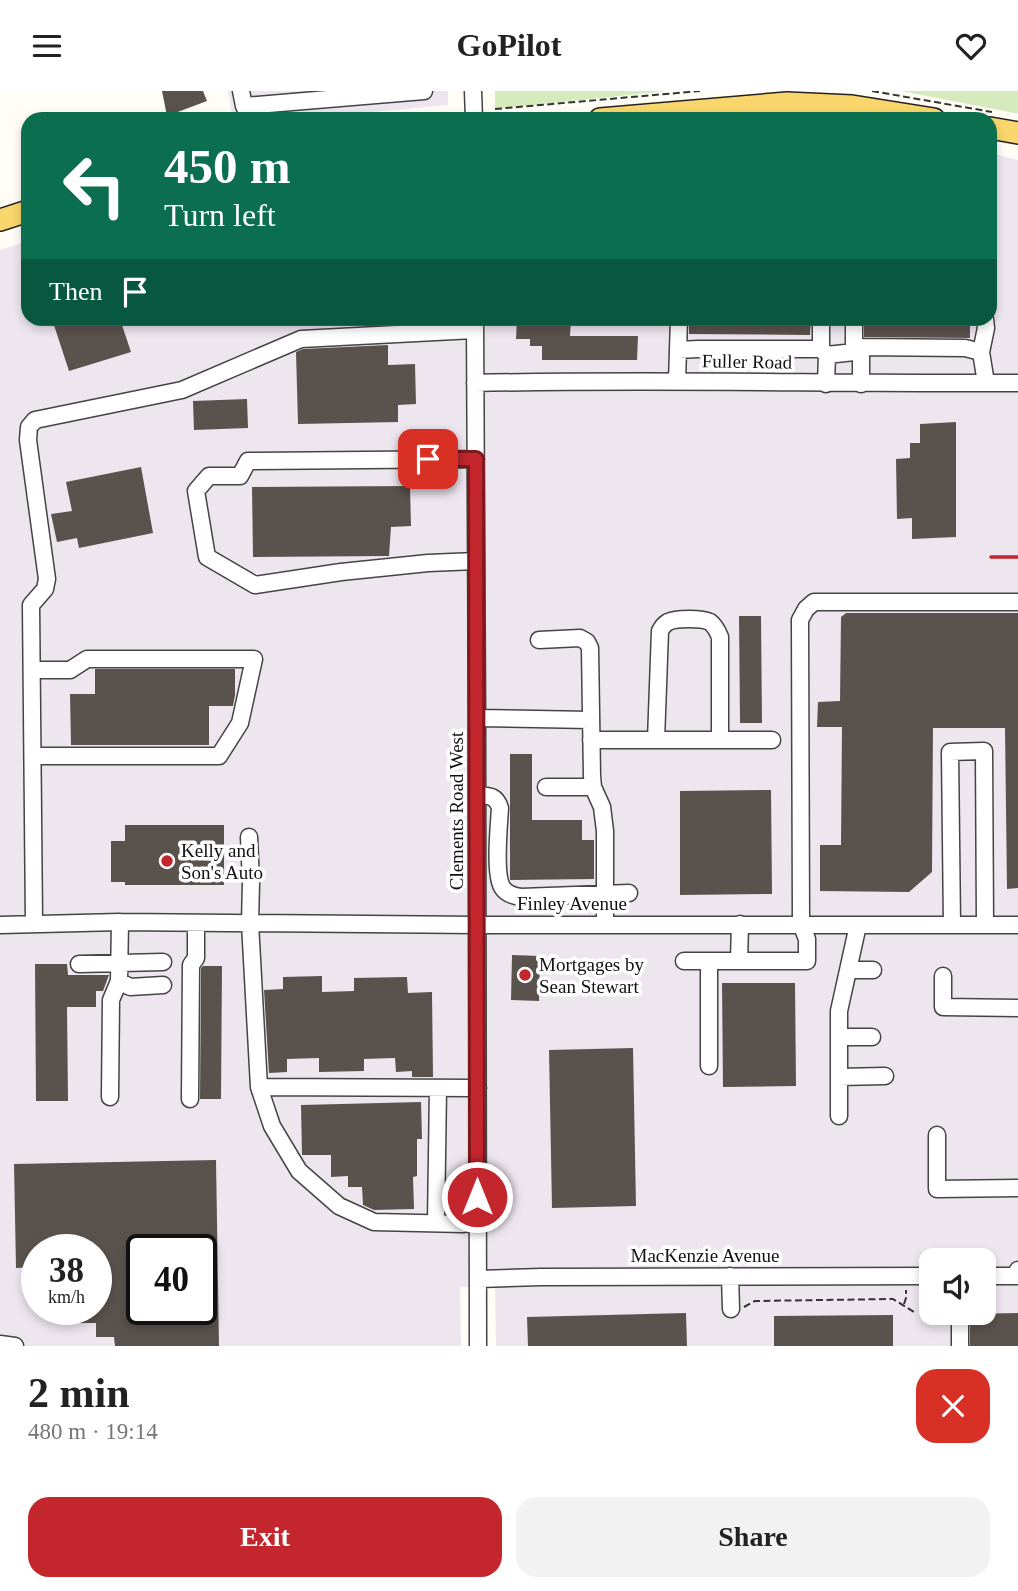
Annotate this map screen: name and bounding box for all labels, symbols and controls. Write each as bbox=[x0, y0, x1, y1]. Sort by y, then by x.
icon: menu bbox=[28, 27, 66, 65]
text: GoPilot bbox=[457, 27, 561, 63]
icon: heart bbox=[952, 27, 990, 65]
text: 450 m bbox=[164, 139, 291, 194]
icon: left bbox=[49, 140, 140, 231]
text: Turn left bbox=[164, 197, 276, 233]
icon: arrive bbox=[116, 273, 154, 311]
text: Then bbox=[49, 277, 102, 306]
street label: Fuller Road bbox=[702, 350, 793, 373]
pin bbox=[398, 429, 458, 489]
icon: arrive bbox=[409, 440, 447, 478]
street label: Clements Road West bbox=[446, 731, 467, 890]
place label: Kelly and Son's Auto bbox=[181, 840, 263, 883]
marker: Kelly and Son's Auto bbox=[159, 853, 175, 869]
street label: Finley Avenue bbox=[517, 893, 627, 914]
place label: Mortgages by Sean Stewart bbox=[539, 954, 645, 997]
marker: Mortgages by Sean Stewart bbox=[517, 967, 533, 983]
position arrow bbox=[440, 1160, 514, 1234]
speed limit sign: 40 bbox=[126, 1234, 217, 1325]
street label: MacKenzie Avenue bbox=[631, 1245, 779, 1266]
map controls bbox=[919, 1248, 996, 1325]
button: sound bbox=[919, 1248, 996, 1325]
text: 38 bbox=[49, 1251, 84, 1290]
text: km/h bbox=[48, 1287, 85, 1307]
button: close bbox=[916, 1369, 990, 1443]
text: 2 min bbox=[28, 1370, 130, 1416]
text: 480 m · 19:14 bbox=[28, 1419, 158, 1444]
button: Exit bbox=[28, 1497, 502, 1577]
button: Share bbox=[516, 1497, 990, 1577]

